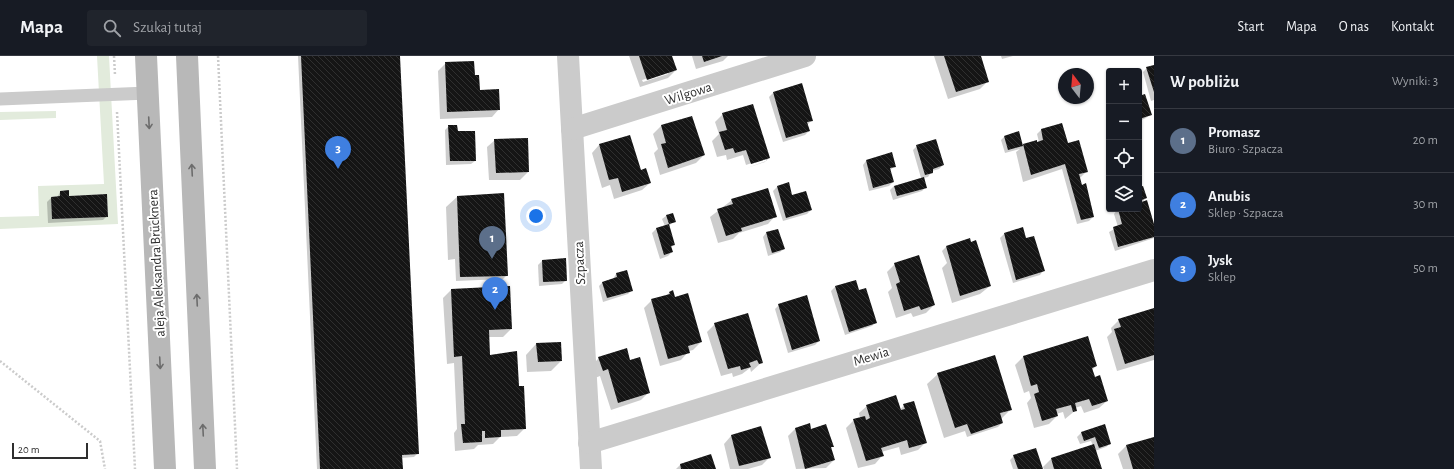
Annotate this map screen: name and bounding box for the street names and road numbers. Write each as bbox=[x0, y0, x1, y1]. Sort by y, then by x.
street label: Wilgowa bbox=[663, 80, 714, 108]
street label: aleja Aleksandra Brücknera bbox=[146, 188, 168, 337]
street label: Szpacza bbox=[572, 240, 588, 285]
street label: Mewia bbox=[852, 345, 891, 369]

